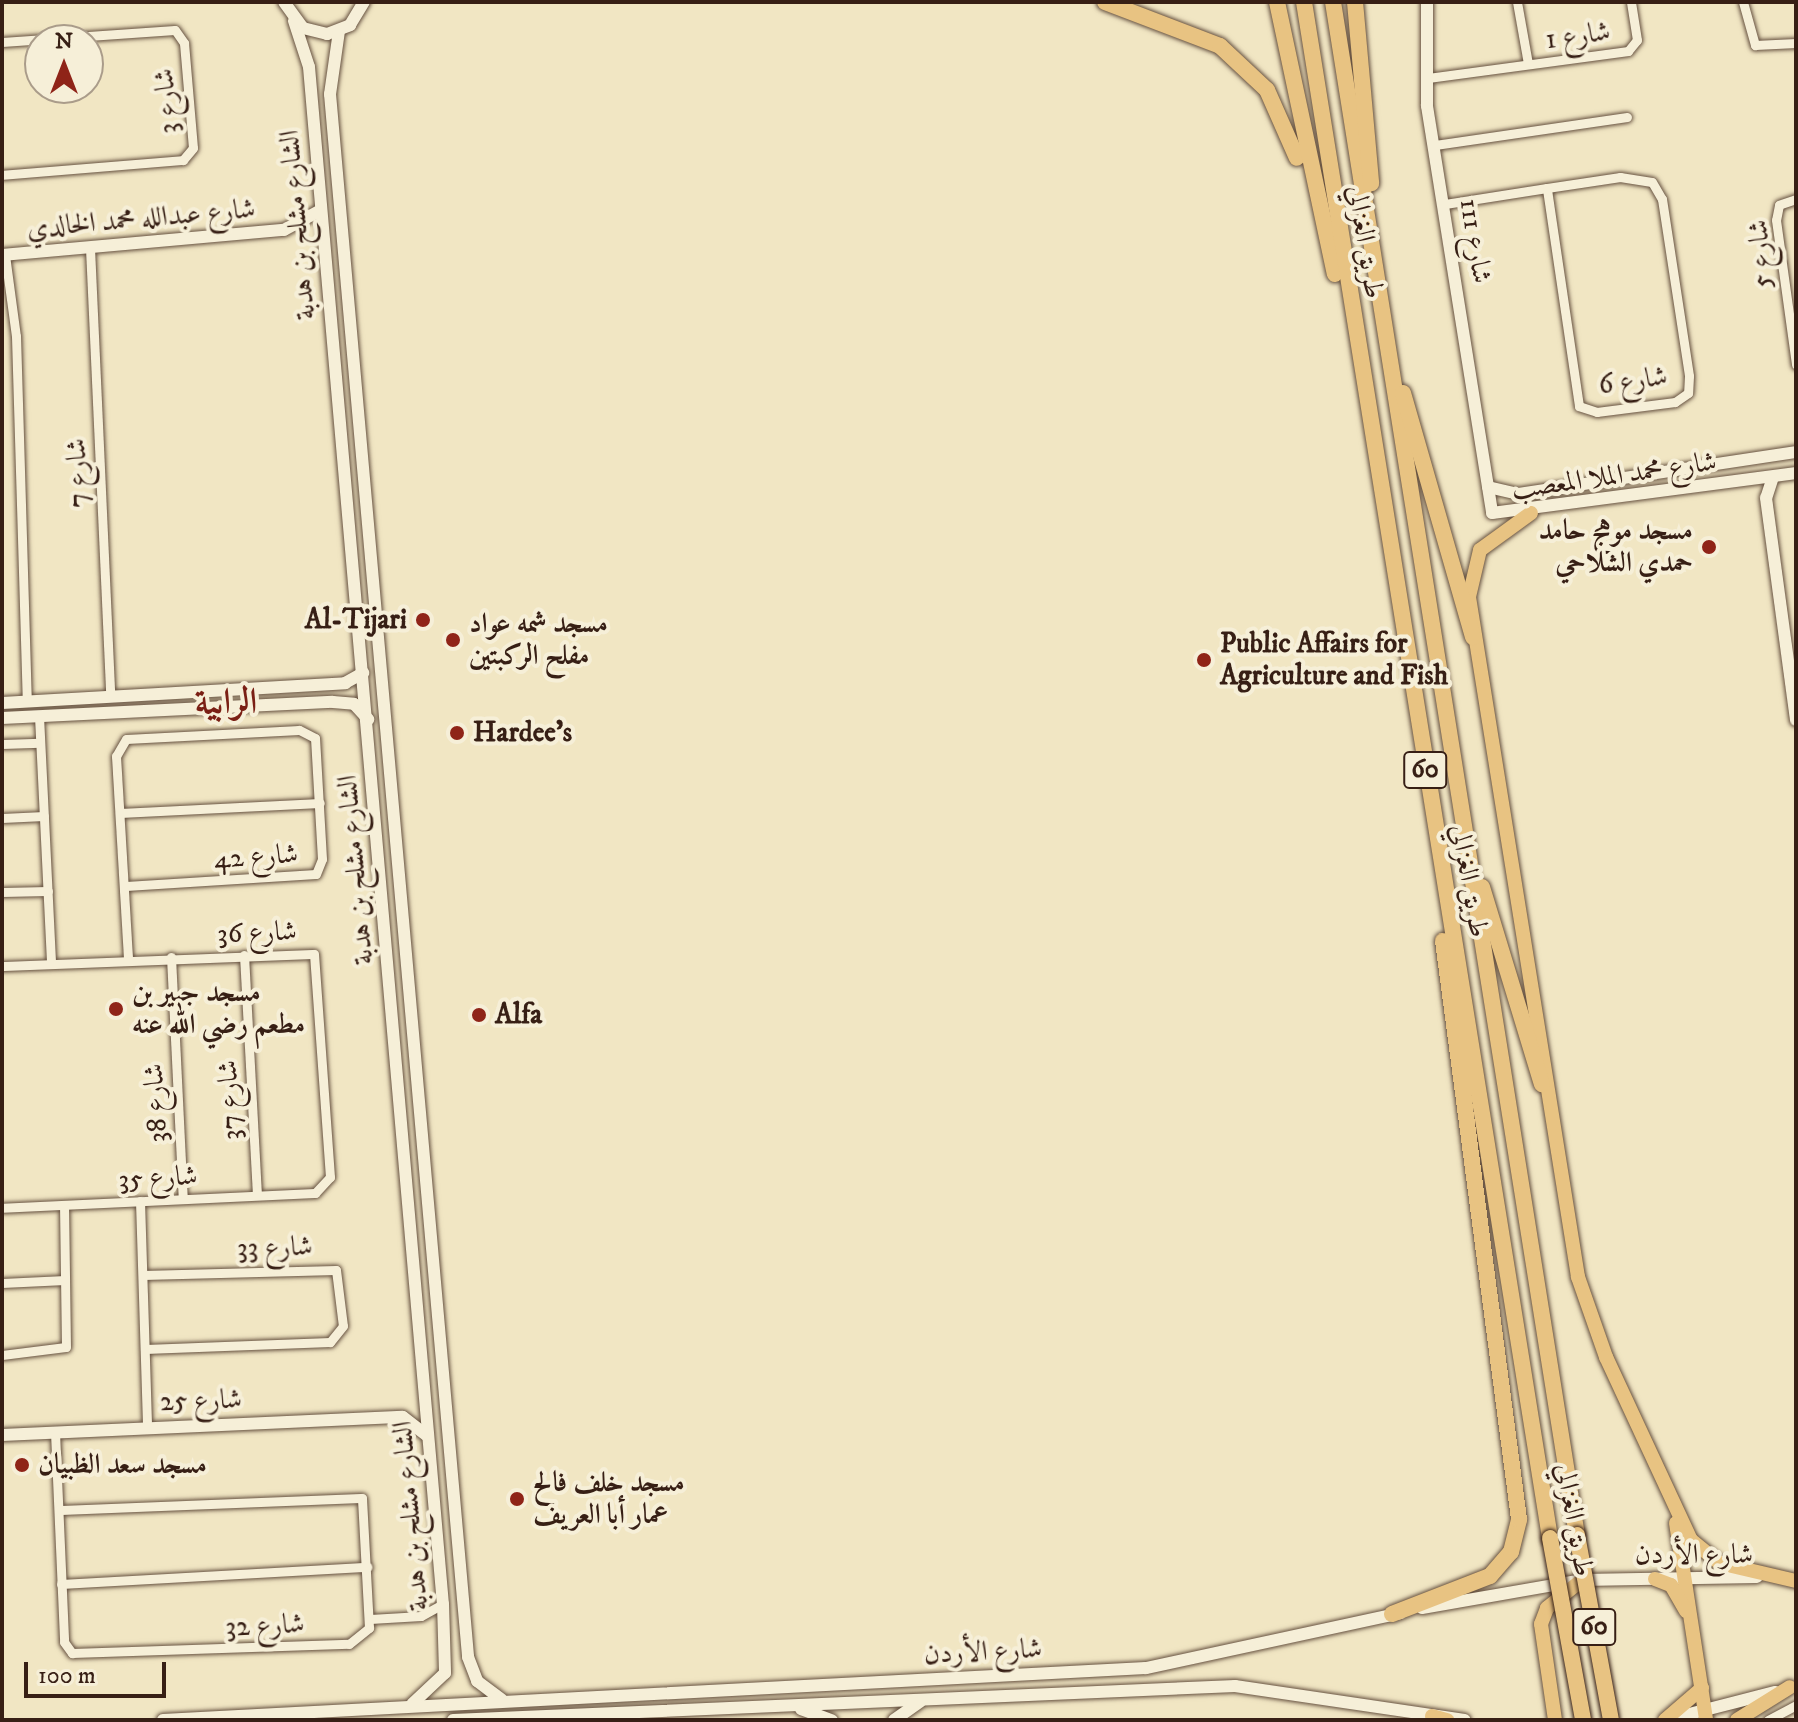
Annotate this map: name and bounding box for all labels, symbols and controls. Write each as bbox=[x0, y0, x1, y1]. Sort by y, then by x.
street label: شارع 1 bbox=[1544, 15, 1612, 57]
north arrow bbox=[24, 24, 104, 104]
text: N bbox=[55, 28, 73, 55]
street label: شارع 3 bbox=[147, 67, 187, 135]
street label: الشارع مشلح بن هدبة bbox=[273, 129, 323, 321]
street label: طريق الغزالي bbox=[1339, 183, 1391, 301]
street label: شارع عبدالله محمد الخالدي bbox=[25, 192, 257, 246]
street label: شارع 111 bbox=[1452, 196, 1498, 286]
street label: شارع 5 bbox=[1742, 219, 1780, 289]
street label: شارع 6 bbox=[1596, 360, 1670, 402]
street label: شارع 7 bbox=[60, 438, 96, 508]
street label: شارع محمد الملا المعصب bbox=[1509, 445, 1719, 507]
place label: مسجد موهج حامد حمدي الشلاحي bbox=[1539, 514, 1693, 580]
marker: مسجد موهج حامد حمدي الشلاحي bbox=[1700, 538, 1718, 556]
place label: Al-Tijari bbox=[305, 603, 407, 637]
place label: مسجد شمه عواد مفلح الركبتين bbox=[469, 607, 608, 673]
marker: Al-Tijari bbox=[414, 611, 432, 629]
place label: Public Affairs for Agriculture and Fish bbox=[1220, 627, 1448, 693]
marker: مسجد شمه عواد مفلح الركبتين bbox=[444, 631, 462, 649]
marker: Public Affairs for Agriculture and Fish bbox=[1195, 651, 1213, 669]
district label: الرابية bbox=[195, 681, 257, 725]
place label: Hardee's bbox=[473, 716, 572, 750]
marker: Hardee's bbox=[448, 724, 466, 742]
road number: 60 bbox=[1403, 748, 1447, 792]
street label: الشارع مشلح بن هدبة bbox=[331, 774, 381, 966]
street label: طريق الغزالي bbox=[1443, 822, 1495, 940]
street label: شارع 42 bbox=[213, 837, 299, 877]
street label: شارع 36 bbox=[217, 915, 297, 951]
place label: مسجد جبير بن مطعم رضي الله عنه bbox=[132, 976, 305, 1042]
place label: Alfa bbox=[495, 998, 542, 1032]
marker: مسجد جبير بن مطعم رضي الله عنه bbox=[107, 1000, 125, 1018]
marker: Alfa bbox=[470, 1006, 488, 1024]
street label: شارع 37 bbox=[211, 1059, 249, 1141]
street label: شارع 38 bbox=[137, 1063, 175, 1143]
street label: شارع 35 bbox=[118, 1159, 198, 1197]
street label: شارع 33 bbox=[237, 1230, 313, 1266]
street label: شارع 25 bbox=[159, 1383, 243, 1419]
street label: الشارع مشلح بن هدبة bbox=[386, 1420, 436, 1612]
place label: مسجد سعد الظبيان bbox=[38, 1448, 207, 1482]
marker: مسجد سعد الظبيان bbox=[13, 1456, 31, 1474]
street label: طريق الغزالي bbox=[1548, 1461, 1600, 1579]
place label: مسجد خلف فالح عمار أبا العريف bbox=[533, 1466, 685, 1532]
marker: مسجد خلف فالح عمار أبا العريف bbox=[508, 1490, 526, 1508]
street label: شارع الأردن bbox=[1635, 1538, 1753, 1572]
road number: 60 bbox=[1572, 1605, 1616, 1649]
street label: شارع 32 bbox=[225, 1607, 305, 1645]
street label: شارع الأردن bbox=[923, 1632, 1043, 1672]
scale bar bbox=[28, 1646, 170, 1696]
text: 100 m bbox=[38, 1661, 96, 1691]

